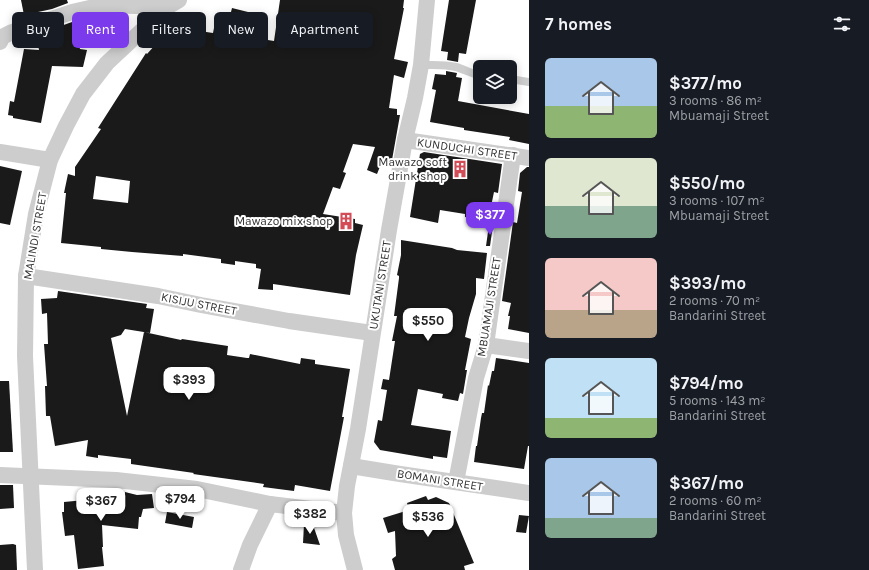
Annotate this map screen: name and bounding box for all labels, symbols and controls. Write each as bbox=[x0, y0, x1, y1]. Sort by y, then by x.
chip: Buy bbox=[12, 12, 64, 48]
chip: Rent bbox=[72, 12, 129, 48]
chip: Filters bbox=[137, 12, 206, 48]
chip: New bbox=[214, 12, 268, 48]
chip: Apartment bbox=[276, 12, 373, 48]
icon: filters bbox=[831, 13, 853, 35]
text: 7 homes bbox=[545, 14, 612, 34]
map controls bbox=[473, 60, 517, 104]
button: layers bbox=[473, 60, 517, 104]
text: $377/mo bbox=[669, 73, 742, 93]
icon: home bbox=[577, 74, 625, 122]
text: 3 rooms · 86 m² bbox=[669, 93, 762, 108]
text: Mbuamaji Street bbox=[669, 108, 769, 123]
street label: KUNDUCHI STREET bbox=[416, 135, 518, 163]
place label: Mawazo soft drink shop bbox=[378, 155, 447, 183]
building icon: Mawazo soft drink shop bbox=[450, 159, 470, 179]
text: $550/mo bbox=[669, 173, 745, 193]
icon: home bbox=[577, 174, 625, 222]
street label: MALINDI STREET bbox=[20, 191, 50, 281]
text: 3 rooms · 107 m² bbox=[669, 193, 765, 208]
pin: $377 bbox=[466, 202, 514, 236]
text: $377 bbox=[475, 207, 505, 222]
text: Mbuamaji Street bbox=[669, 208, 769, 223]
building icon: Mawazo mix shop bbox=[336, 211, 356, 231]
place label: Mawazo mix shop bbox=[235, 214, 333, 228]
street label: UKUTANI STREET bbox=[366, 240, 394, 330]
street label: MBUAMAJI STREET bbox=[474, 256, 504, 358]
text: $393/mo bbox=[669, 273, 746, 293]
icon: home bbox=[577, 274, 625, 322]
street label: KISIJU STREET bbox=[160, 290, 238, 318]
text: 2 rooms · 70 m² bbox=[669, 293, 760, 308]
pin: $550 bbox=[404, 308, 452, 342]
text: Bandarini Street bbox=[669, 308, 766, 323]
text: $550 bbox=[412, 313, 444, 328]
pin: $393 bbox=[165, 367, 213, 401]
text: $393 bbox=[172, 372, 206, 387]
text: $794/mo bbox=[669, 373, 743, 393]
icon: home bbox=[577, 374, 625, 422]
text: 5 rooms · 143 m² bbox=[669, 393, 766, 408]
text: Bandarini Street bbox=[669, 408, 766, 423]
street label: BOMANI STREET bbox=[396, 466, 484, 494]
text: $367/mo bbox=[669, 473, 744, 493]
icon: home bbox=[577, 474, 625, 522]
pin: $794 bbox=[156, 486, 204, 520]
pin: $367 bbox=[77, 488, 125, 522]
text: $794 bbox=[164, 491, 196, 506]
text: $367 bbox=[85, 493, 117, 508]
text: 2 rooms · 60 m² bbox=[669, 493, 762, 508]
pin: $382 bbox=[286, 501, 334, 535]
pin: $536 bbox=[404, 504, 452, 538]
text: $382 bbox=[293, 506, 327, 521]
text: Bandarini Street bbox=[669, 508, 766, 523]
text: $536 bbox=[412, 509, 444, 524]

